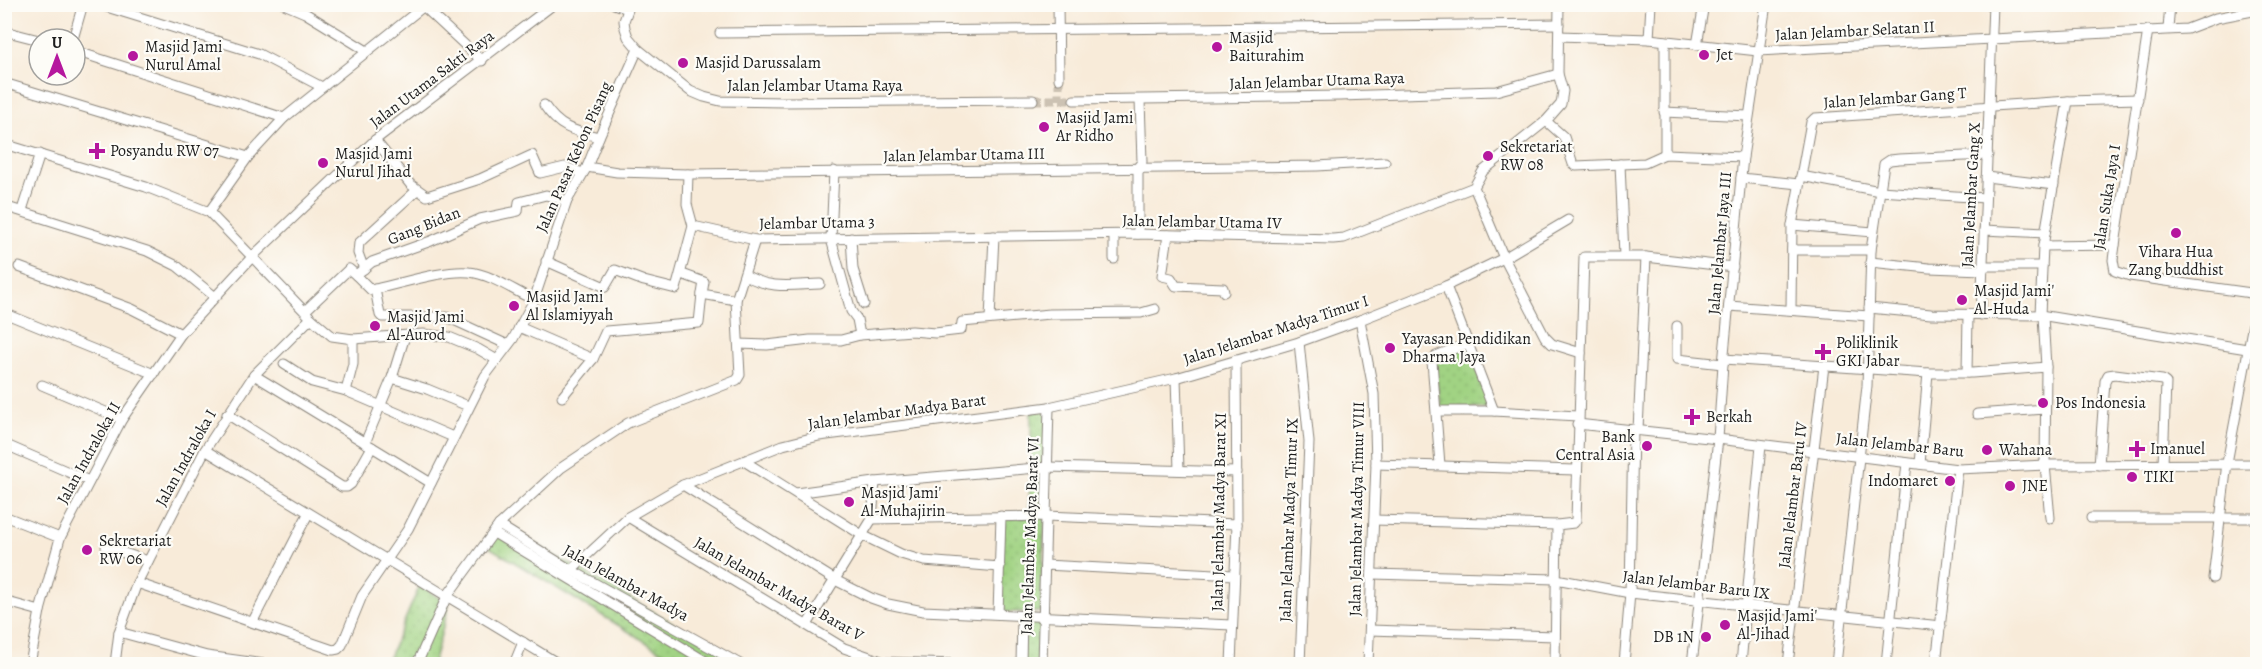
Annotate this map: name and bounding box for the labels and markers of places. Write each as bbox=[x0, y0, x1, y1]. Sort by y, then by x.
place label: Masjid Baiturahim bbox=[1229, 27, 1304, 67]
place label: Masjid Jami Nurul Amal bbox=[145, 36, 223, 76]
marker: Masjid Baiturahim bbox=[1210, 40, 1224, 54]
place label: Jet bbox=[1716, 44, 1733, 66]
marker: Jet bbox=[1697, 48, 1711, 62]
marker: Masjid Jami Nurul Amal bbox=[126, 49, 140, 63]
place label: Masjid Darussalam bbox=[695, 52, 821, 74]
marker: Masjid Darussalam bbox=[676, 56, 690, 70]
place label: Masjid Jami Ar Ridho bbox=[1055, 107, 1134, 147]
marker: Masjid Jami Ar Ridho bbox=[1037, 120, 1051, 134]
place label: Sekretariat RW 08 bbox=[1500, 136, 1573, 176]
place label: Posyandu RW 07 bbox=[110, 140, 219, 162]
marker: Posyandu RW 07 bbox=[88, 142, 106, 160]
place label: Masjid Jami Nurul Jihad bbox=[335, 143, 413, 183]
marker: Sekretariat RW 08 bbox=[1481, 149, 1495, 163]
marker: Masjid Jami Nurul Jihad bbox=[316, 156, 330, 170]
marker: Vihara Hua Zang buddhist bbox=[2169, 226, 2183, 240]
place label: Vihara Hua Zang buddhist bbox=[2128, 241, 2224, 281]
place label: Masjid Jami' Al-Huda bbox=[1973, 280, 2055, 320]
place label: Masjid Jami Al Islamiyyah bbox=[525, 286, 614, 326]
marker: Masjid Jami' Al-Huda bbox=[1955, 293, 1969, 307]
marker: Masjid Jami Al Islamiyyah bbox=[507, 299, 521, 313]
place label: Masjid Jami Al-Aurod bbox=[386, 306, 465, 346]
marker: Masjid Jami Al-Aurod bbox=[368, 319, 382, 333]
place label: Yayasan Pendidikan Dharma Jaya bbox=[1401, 328, 1531, 368]
place label: Poliklinik GKI Jabar bbox=[1836, 332, 1900, 372]
marker: Yayasan Pendidikan Dharma Jaya bbox=[1383, 341, 1397, 355]
marker: Poliklinik GKI Jabar bbox=[1814, 343, 1832, 361]
place label: Pos Indonesia bbox=[2055, 392, 2146, 414]
marker: Pos Indonesia bbox=[2036, 396, 2050, 410]
place label: Berkah bbox=[1706, 406, 1753, 428]
marker: Berkah bbox=[1683, 408, 1701, 426]
place label: Bank Central Asia bbox=[1556, 426, 1636, 466]
place label: Imanuel bbox=[2150, 438, 2205, 460]
marker: Bank Central Asia bbox=[1640, 439, 1654, 453]
place label: Wahana bbox=[1998, 439, 2053, 461]
marker: Imanuel bbox=[2128, 440, 2146, 458]
marker: Wahana bbox=[1980, 443, 1994, 457]
place label: TIKI bbox=[2144, 466, 2174, 488]
place label: Indomaret bbox=[1868, 470, 1938, 492]
marker: TIKI bbox=[2125, 470, 2139, 484]
marker: Indomaret bbox=[1943, 474, 1957, 488]
place label: JNE bbox=[2022, 475, 2048, 497]
marker: JNE bbox=[2003, 479, 2017, 493]
place label: Masjid Jami' Al-Muhajirin bbox=[860, 482, 946, 522]
marker: Masjid Jami' Al-Muhajirin bbox=[842, 495, 856, 509]
place label: Sekretariat RW 06 bbox=[99, 530, 172, 570]
marker: Sekretariat RW 06 bbox=[80, 543, 94, 557]
place label: Masjid Jami' Al-Jihad bbox=[1736, 605, 1818, 645]
marker: Masjid Jami' Al-Jihad bbox=[1718, 618, 1732, 632]
place label: DB 1N bbox=[1653, 626, 1694, 648]
marker: DB 1N bbox=[1699, 630, 1713, 644]

